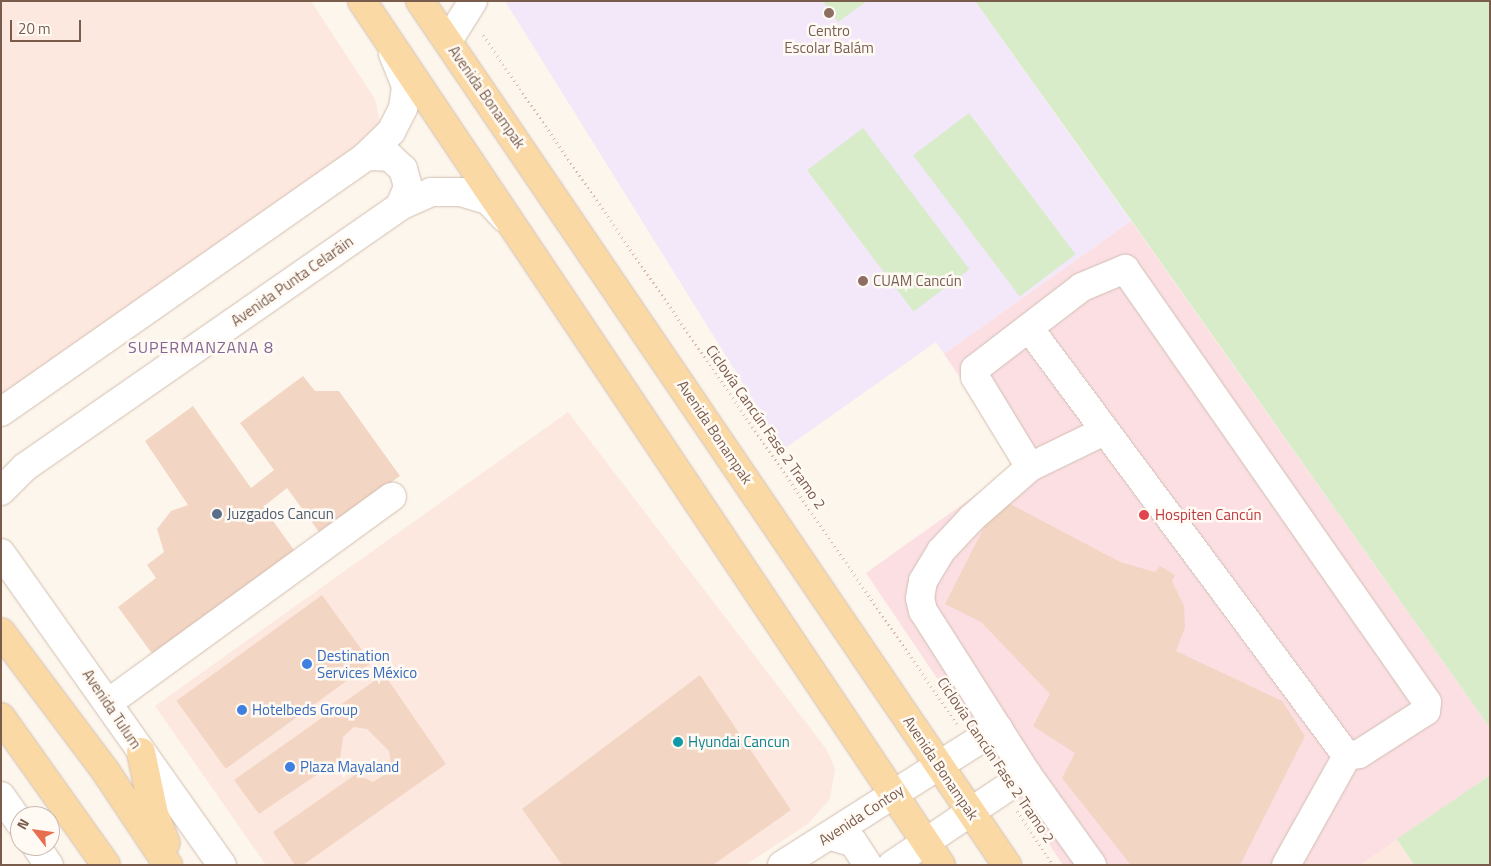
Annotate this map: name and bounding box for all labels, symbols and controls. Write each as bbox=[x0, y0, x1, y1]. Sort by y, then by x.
marker: Centro Escolar Balám bbox=[823, 7, 835, 19]
scale bar bbox=[12, 10, 84, 42]
text: 20 m bbox=[18, 17, 51, 40]
place label: Centro Escolar Balám bbox=[784, 21, 874, 56]
street label: Avenida Bonampak bbox=[445, 42, 529, 152]
street label: Avenida Punta Celaráin bbox=[227, 232, 357, 330]
place label: CUAM Cancún bbox=[873, 272, 962, 290]
marker: CUAM Cancún bbox=[857, 275, 869, 287]
district label: SUPERMANZANA 8 bbox=[126, 337, 276, 357]
street label: Ciclovía Cancún Fase 2 Tramo 2 bbox=[702, 342, 830, 512]
street label: Avenida Bonampak bbox=[674, 377, 756, 487]
place label: Juzgados Cancun bbox=[227, 505, 334, 523]
place label: Hospiten Cancún bbox=[1155, 506, 1262, 524]
marker: Juzgados Cancun bbox=[211, 508, 223, 520]
marker: Hospiten Cancún bbox=[1137, 508, 1151, 522]
place label: Destination Services México bbox=[317, 646, 417, 681]
marker: Destination Services México bbox=[301, 658, 313, 670]
street label: Avenida Tulum bbox=[79, 666, 145, 752]
street label: Ciclovía Cancún Fase 2 Tramo 2 bbox=[934, 674, 1058, 846]
place label: Hotelbeds Group bbox=[252, 701, 358, 719]
marker: Hotelbeds Group bbox=[236, 704, 248, 716]
street label: Avenida Bonampak bbox=[900, 713, 982, 823]
place label: Hyundai Cancun bbox=[688, 733, 790, 751]
marker: Hyundai Cancun bbox=[672, 736, 684, 748]
place label: Plaza Mayaland bbox=[300, 758, 399, 776]
marker: Plaza Mayaland bbox=[284, 761, 296, 773]
street label: Avenida Contoy bbox=[815, 781, 907, 849]
north arrow bbox=[10, 806, 60, 856]
text: N bbox=[11, 814, 34, 833]

